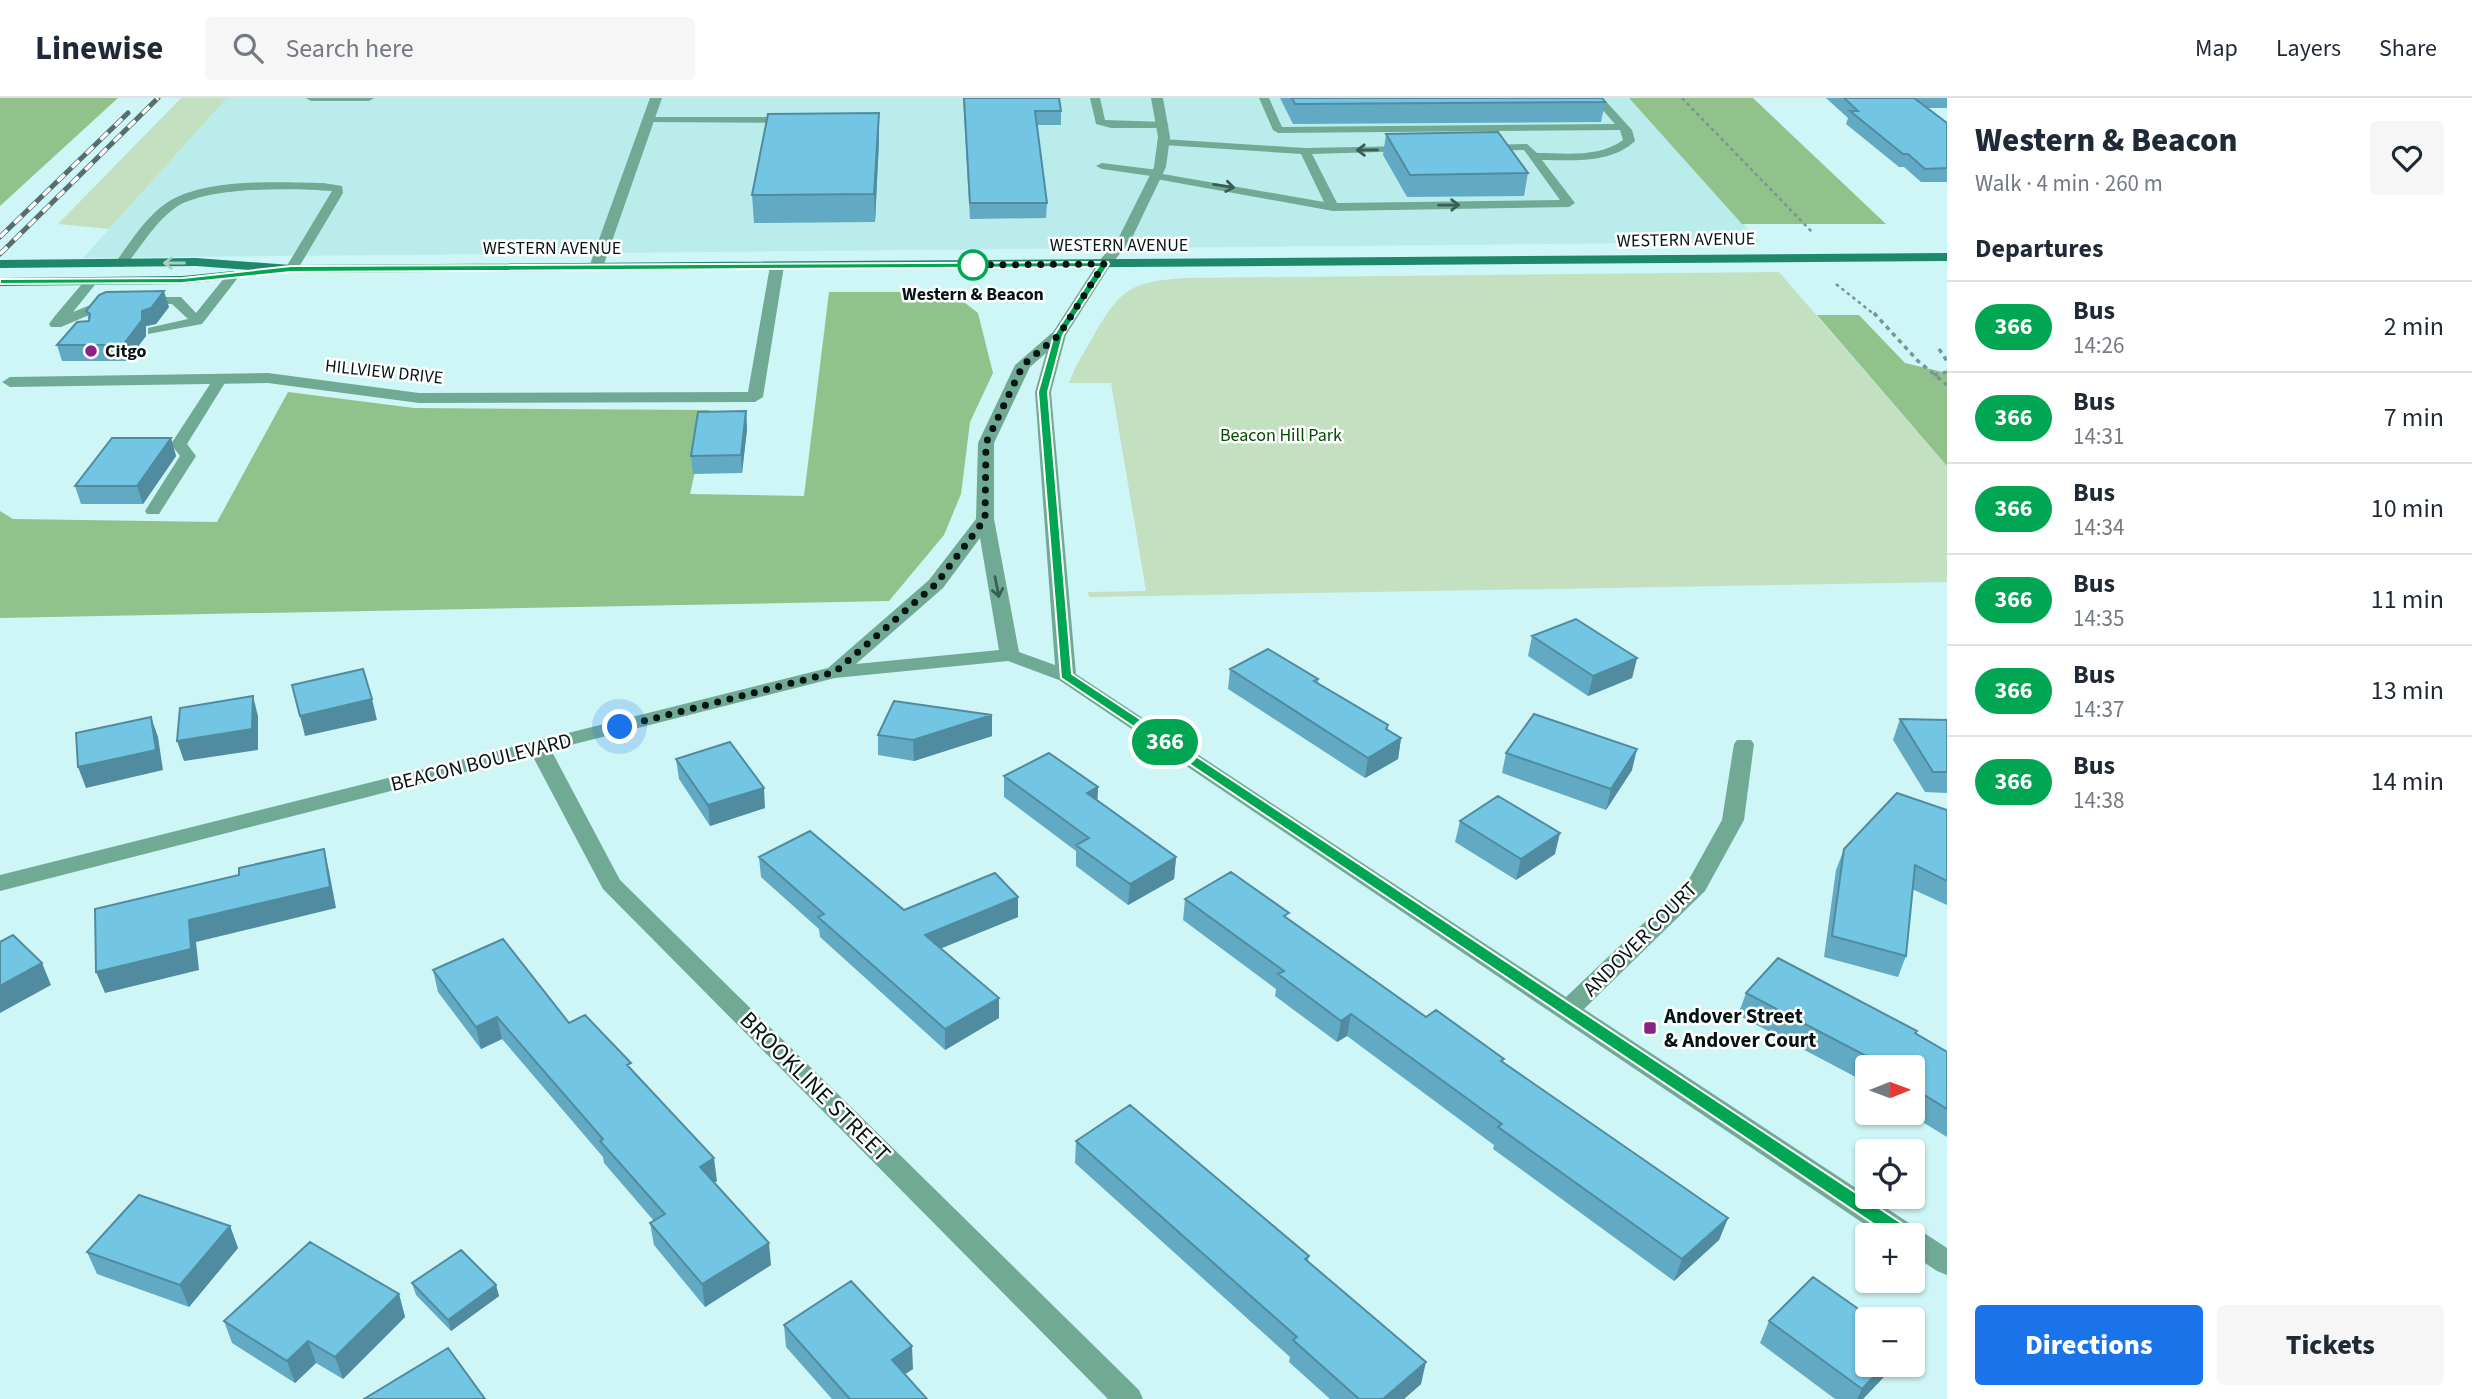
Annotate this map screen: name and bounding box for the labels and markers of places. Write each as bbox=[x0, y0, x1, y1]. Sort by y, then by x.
marker: Western & Beacon bbox=[958, 250, 988, 280]
place label: Western & Beacon bbox=[902, 282, 1044, 307]
place label: Citgo bbox=[105, 339, 146, 364]
marker: Citgo bbox=[83, 343, 99, 359]
place label: Andover Street & Andover Court bbox=[1663, 1001, 1816, 1055]
marker: Andover Street & Andover Court bbox=[1642, 1020, 1658, 1036]

